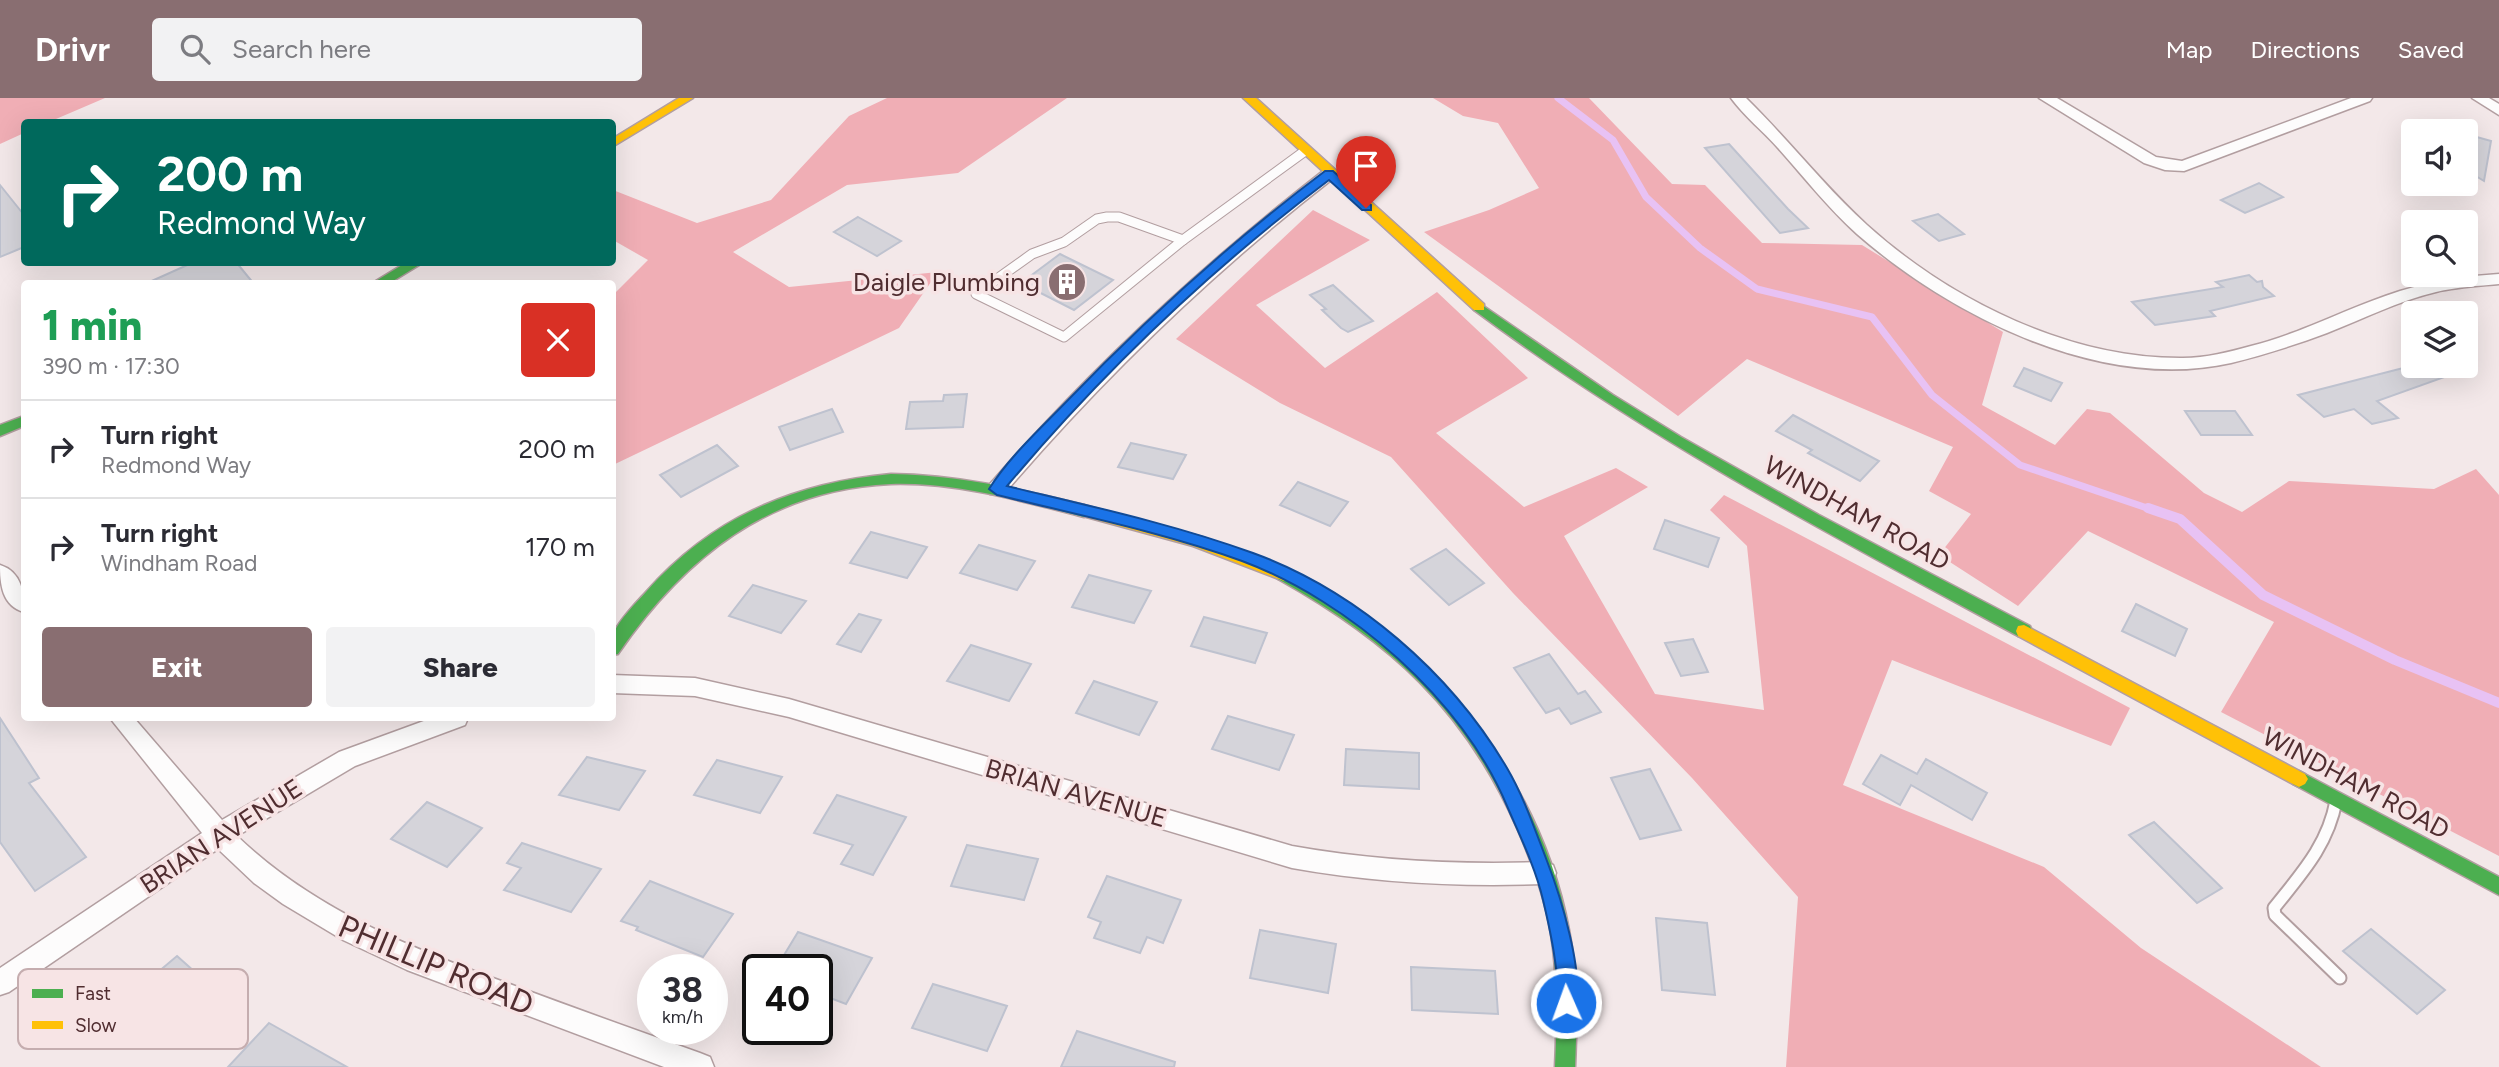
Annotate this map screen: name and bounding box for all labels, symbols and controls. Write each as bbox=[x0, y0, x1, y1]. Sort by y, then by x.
search box bbox=[152, 18, 642, 81]
text: Drivr bbox=[35, 30, 110, 69]
icon: search bbox=[176, 30, 214, 68]
text: Search here bbox=[232, 33, 371, 65]
text: Map bbox=[2166, 35, 2212, 64]
text: Directions bbox=[2250, 35, 2360, 64]
text: Saved bbox=[2398, 35, 2464, 64]
map controls bbox=[2401, 119, 2478, 378]
button: sound bbox=[2401, 119, 2478, 196]
pin bbox=[1336, 136, 1396, 208]
text: 200 m bbox=[157, 144, 303, 203]
icon: right bbox=[42, 147, 133, 238]
icon: arrive bbox=[1347, 147, 1385, 185]
text: Redmond Way bbox=[157, 204, 366, 242]
button: search bbox=[2401, 210, 2478, 287]
building icon: Daigle Plumbing bbox=[1046, 261, 1088, 303]
place label: Daigle Plumbing bbox=[853, 266, 1040, 298]
text: 1 min bbox=[42, 300, 142, 351]
button: layers bbox=[2401, 301, 2478, 378]
button: close bbox=[521, 303, 595, 377]
text: 390 m · 17:30 bbox=[42, 352, 180, 380]
text: Turn right bbox=[101, 419, 218, 451]
icon: right bbox=[42, 430, 80, 468]
text: 200 m bbox=[519, 433, 595, 465]
street label: WINDHAM ROAD bbox=[1758, 449, 1956, 577]
text: Redmond Way bbox=[101, 451, 251, 479]
text: Turn right bbox=[101, 517, 218, 549]
icon: right bbox=[42, 528, 80, 566]
text: 170 m bbox=[525, 531, 595, 563]
text: Windham Road bbox=[101, 549, 258, 577]
button: Exit bbox=[42, 627, 312, 707]
button: Share bbox=[326, 627, 595, 707]
street label: WINDHAM ROAD bbox=[2257, 720, 2455, 846]
street label: BRIAN AVENUE bbox=[982, 752, 1170, 834]
street label: BRIAN AVENUE bbox=[134, 772, 308, 900]
street label: PHILLIP ROAD bbox=[333, 907, 539, 1023]
speed limit sign: 40 bbox=[742, 954, 833, 1045]
position arrow bbox=[1529, 966, 1603, 1040]
legend bbox=[18, 969, 248, 1049]
text: 38 bbox=[662, 969, 703, 1011]
text: Fast bbox=[75, 982, 111, 1005]
text: km/h bbox=[662, 1006, 703, 1028]
text: Slow bbox=[75, 1014, 117, 1037]

